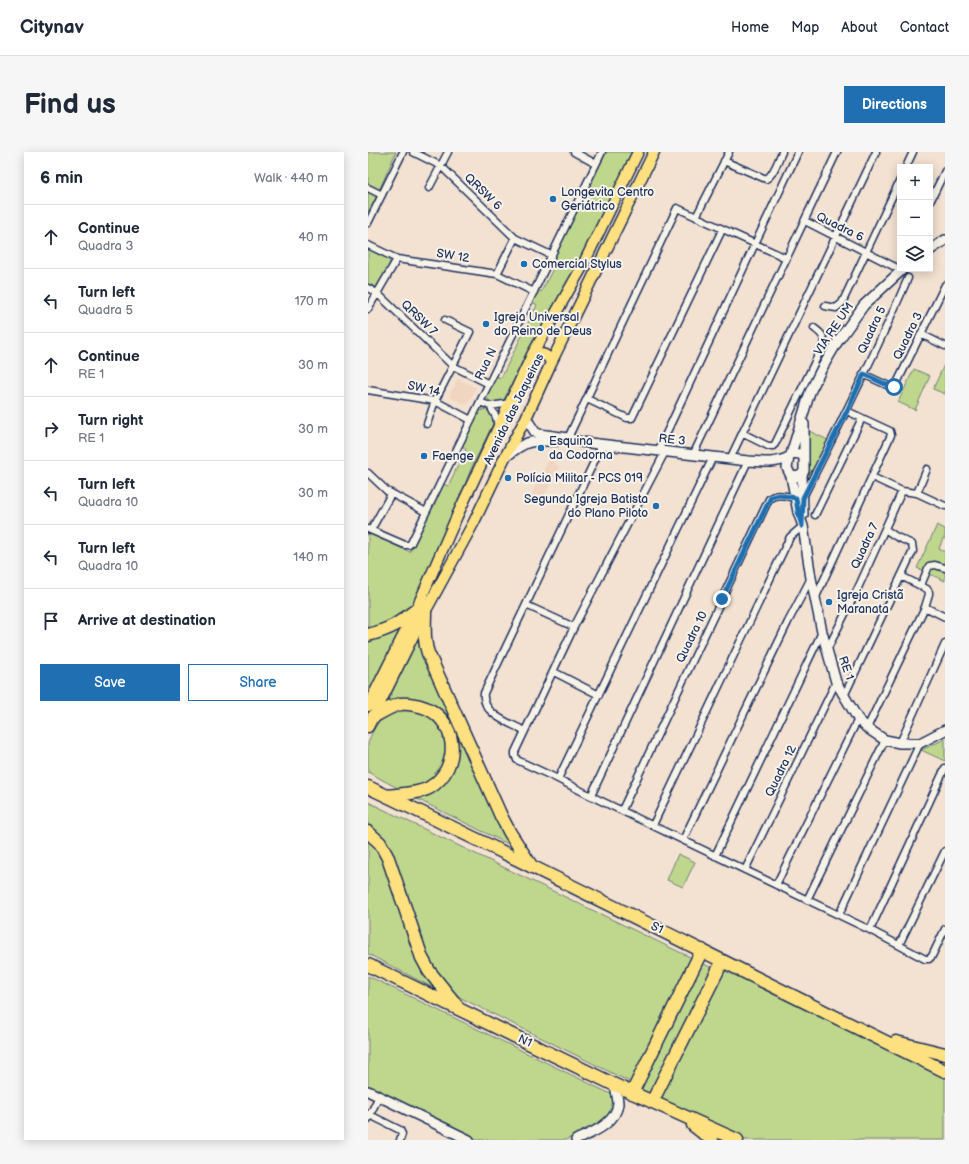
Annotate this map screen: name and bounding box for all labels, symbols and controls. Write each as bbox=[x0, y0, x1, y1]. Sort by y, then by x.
text: Citynav bbox=[20, 16, 84, 39]
text: Home bbox=[731, 19, 769, 36]
text: Map bbox=[791, 19, 819, 36]
text: About bbox=[841, 19, 878, 36]
text: Contact bbox=[900, 19, 949, 36]
button: Directions bbox=[844, 86, 945, 123]
text: Find us bbox=[24, 88, 116, 121]
map controls bbox=[897, 164, 933, 272]
button: + bbox=[897, 164, 933, 200]
text: 6 min bbox=[40, 168, 83, 188]
text: Walk · 440 m bbox=[254, 170, 328, 186]
street label: QRSW 6 bbox=[461, 170, 505, 214]
place label: Longevita Centro Geriátrico bbox=[561, 185, 654, 214]
marker: Longevita Centro Geriátrico bbox=[548, 194, 558, 204]
button: − bbox=[897, 200, 933, 236]
street label: Quadra 6 bbox=[814, 209, 866, 245]
text: Continue bbox=[78, 219, 140, 238]
icon: ahead bbox=[40, 226, 62, 248]
text: 40 m bbox=[298, 229, 328, 245]
button: layers bbox=[897, 236, 933, 272]
text: Quadra 3 bbox=[78, 238, 133, 254]
street label: SW 12 bbox=[435, 246, 471, 266]
place label: Comercial Stylus bbox=[532, 257, 622, 272]
marker: Comercial Stylus bbox=[519, 259, 529, 269]
text: Turn left bbox=[78, 283, 135, 302]
icon: left bbox=[40, 290, 62, 312]
text: 170 m bbox=[295, 293, 328, 309]
street label: QRSW 7 bbox=[398, 297, 440, 339]
street label: VIA RE UM bbox=[811, 300, 857, 358]
text: Quadra 5 bbox=[78, 302, 133, 318]
street label: Quadra 5 bbox=[854, 304, 890, 356]
place label: Igreja Universal do Reino de Deus bbox=[494, 310, 592, 339]
street label: Quadra 3 bbox=[890, 310, 926, 362]
marker: Igreja Universal do Reino de Deus bbox=[481, 319, 491, 329]
street label: Rua N bbox=[472, 345, 500, 383]
text: Continue bbox=[78, 347, 140, 366]
street label: Avenida das Jaqueiras bbox=[481, 351, 547, 467]
icon: ahead bbox=[40, 354, 62, 376]
text: 30 m bbox=[298, 357, 328, 373]
text: RE 1 bbox=[78, 366, 104, 382]
street label: SW 14 bbox=[406, 378, 443, 400]
route start bbox=[885, 378, 903, 396]
text: Turn right bbox=[78, 411, 143, 430]
icon: right bbox=[40, 418, 62, 440]
text: 30 m bbox=[298, 421, 328, 437]
text: RE 1 bbox=[78, 430, 104, 446]
street label: RE 3 bbox=[658, 431, 686, 449]
place label: Esquina da Codorna bbox=[549, 434, 613, 463]
marker: Esquina da Codorna bbox=[536, 443, 546, 453]
place label: Faenge bbox=[432, 449, 474, 464]
marker: Faenge bbox=[419, 451, 429, 461]
place label: Polícia Militar - PCS 019 bbox=[516, 471, 643, 486]
marker: Polícia Militar - PCS 019 bbox=[503, 473, 513, 483]
text: Turn left bbox=[78, 475, 135, 494]
icon: left bbox=[40, 482, 62, 504]
text: 30 m bbox=[298, 485, 328, 501]
place label: Segunda Igreja Batista do Plano Piloto bbox=[524, 492, 648, 521]
text: Quadra 10 bbox=[78, 494, 138, 510]
marker: Segunda Igreja Batista do Plano Piloto bbox=[651, 501, 661, 511]
street label: Quadra 7 bbox=[848, 520, 882, 572]
text: Turn left bbox=[78, 539, 135, 558]
icon: left bbox=[40, 546, 62, 568]
text: 140 m bbox=[293, 549, 328, 565]
text: Quadra 10 bbox=[78, 558, 138, 574]
place label: Igreja Cristã Maranata bbox=[837, 588, 904, 617]
route end bbox=[713, 590, 731, 608]
marker: Igreja Cristã Maranata bbox=[824, 597, 834, 607]
street label: Quadra 10 bbox=[673, 609, 711, 665]
icon: arrive bbox=[40, 610, 62, 632]
text: Arrive at destination bbox=[78, 611, 216, 630]
street label: RE 1 bbox=[835, 654, 857, 682]
button: Save bbox=[40, 664, 180, 701]
button: Share bbox=[188, 664, 328, 701]
street label: Quadra 12 bbox=[762, 743, 800, 799]
street label: S1 bbox=[648, 919, 666, 937]
street label: N1 bbox=[516, 1031, 534, 1051]

